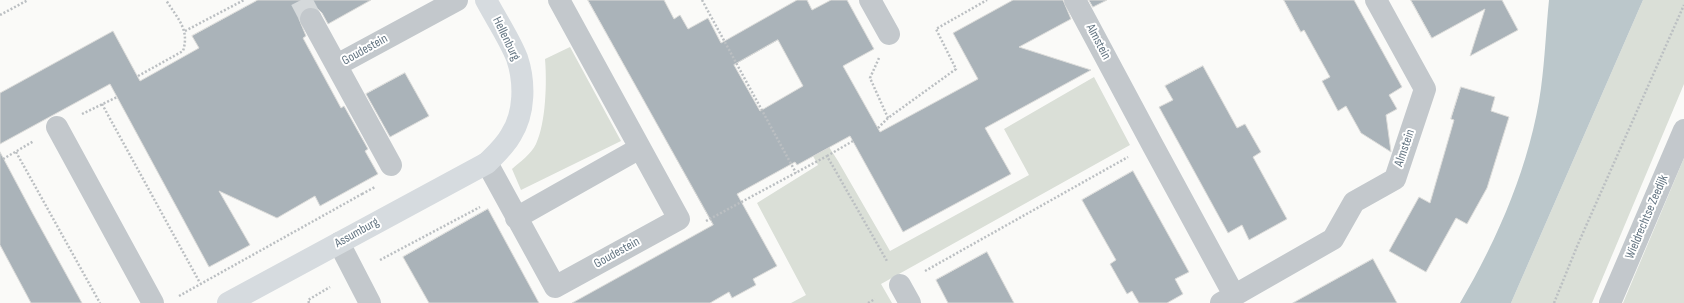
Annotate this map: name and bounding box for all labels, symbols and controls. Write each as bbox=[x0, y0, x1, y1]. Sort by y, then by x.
street label: Hellenburg bbox=[489, 15, 523, 63]
street label: Almstein bbox=[1082, 21, 1114, 63]
street label: Goudestein bbox=[339, 31, 391, 69]
street label: Almstein bbox=[1391, 127, 1419, 169]
street label: Wieldrechtse Zeedijk bbox=[1622, 172, 1672, 262]
street label: Assumburg bbox=[332, 215, 382, 251]
street label: Goudestein bbox=[591, 234, 643, 272]

